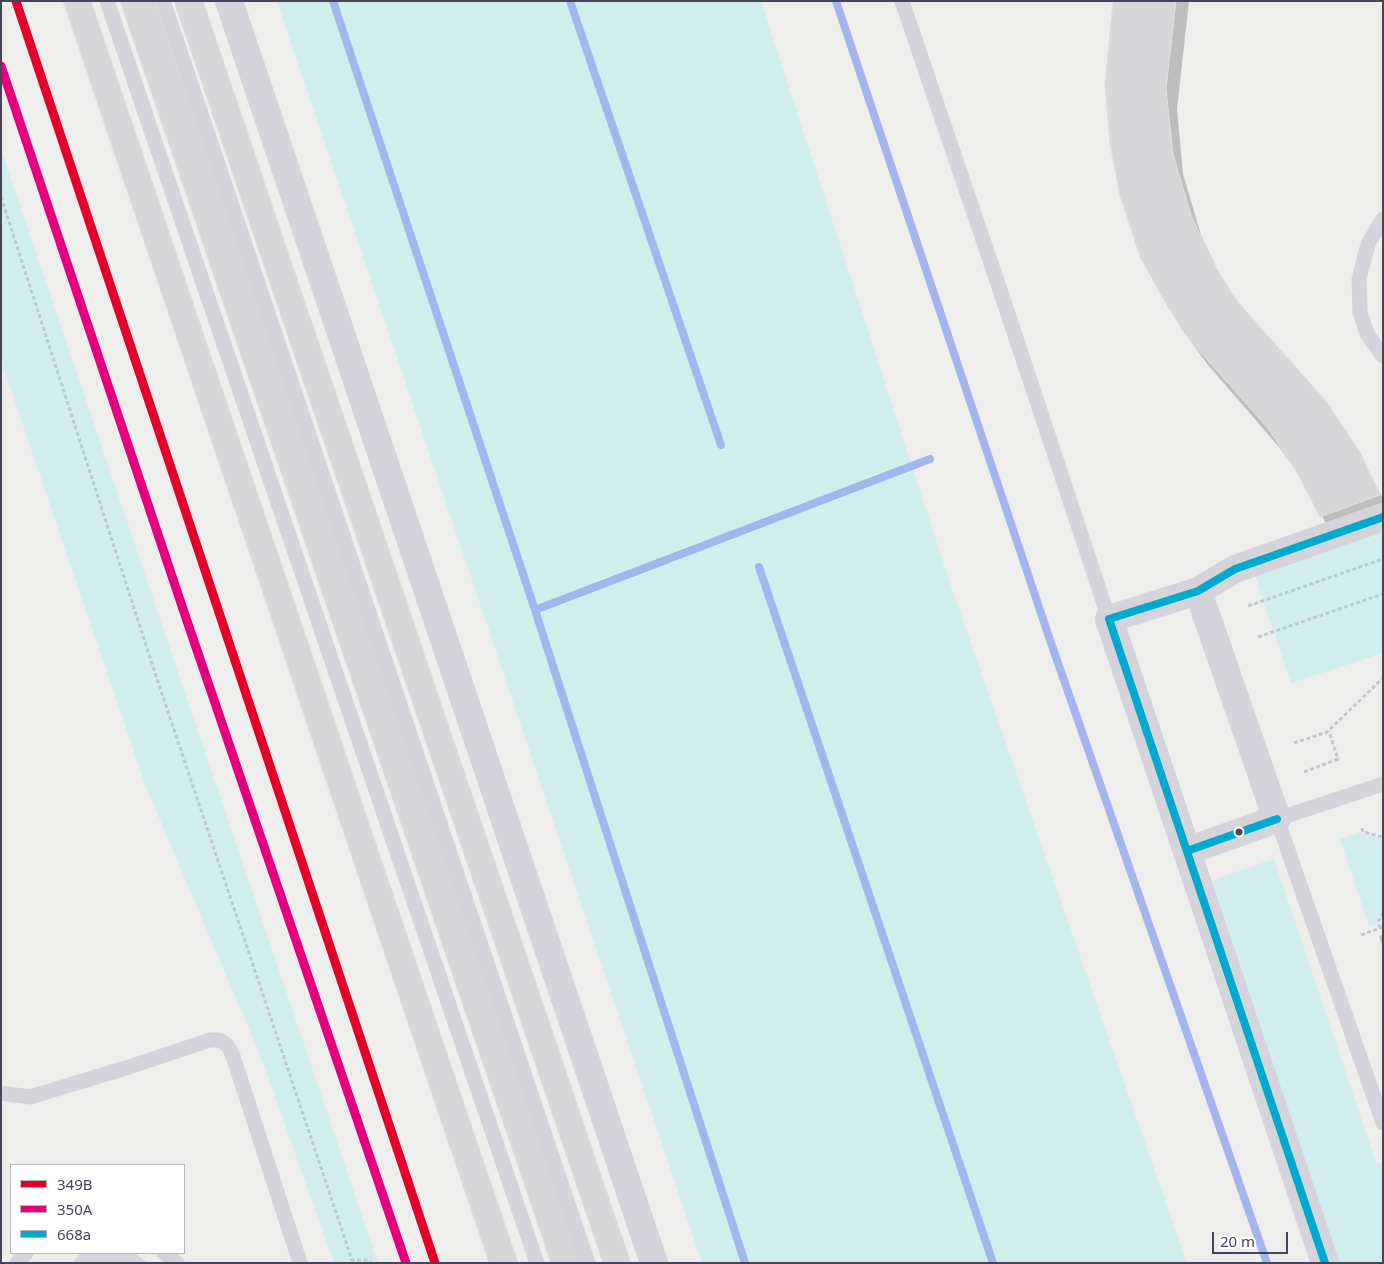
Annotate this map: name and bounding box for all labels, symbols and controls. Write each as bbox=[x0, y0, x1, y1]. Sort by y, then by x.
unlabelled marker bbox=[1234, 827, 1244, 837]
legend bbox=[10, 1164, 185, 1254]
text: 349В bbox=[57, 1174, 93, 1194]
text: 350А bbox=[57, 1199, 92, 1219]
scale bar bbox=[1214, 1222, 1290, 1254]
text: 668а bbox=[57, 1224, 91, 1244]
text: 20 m bbox=[1220, 1231, 1255, 1251]

